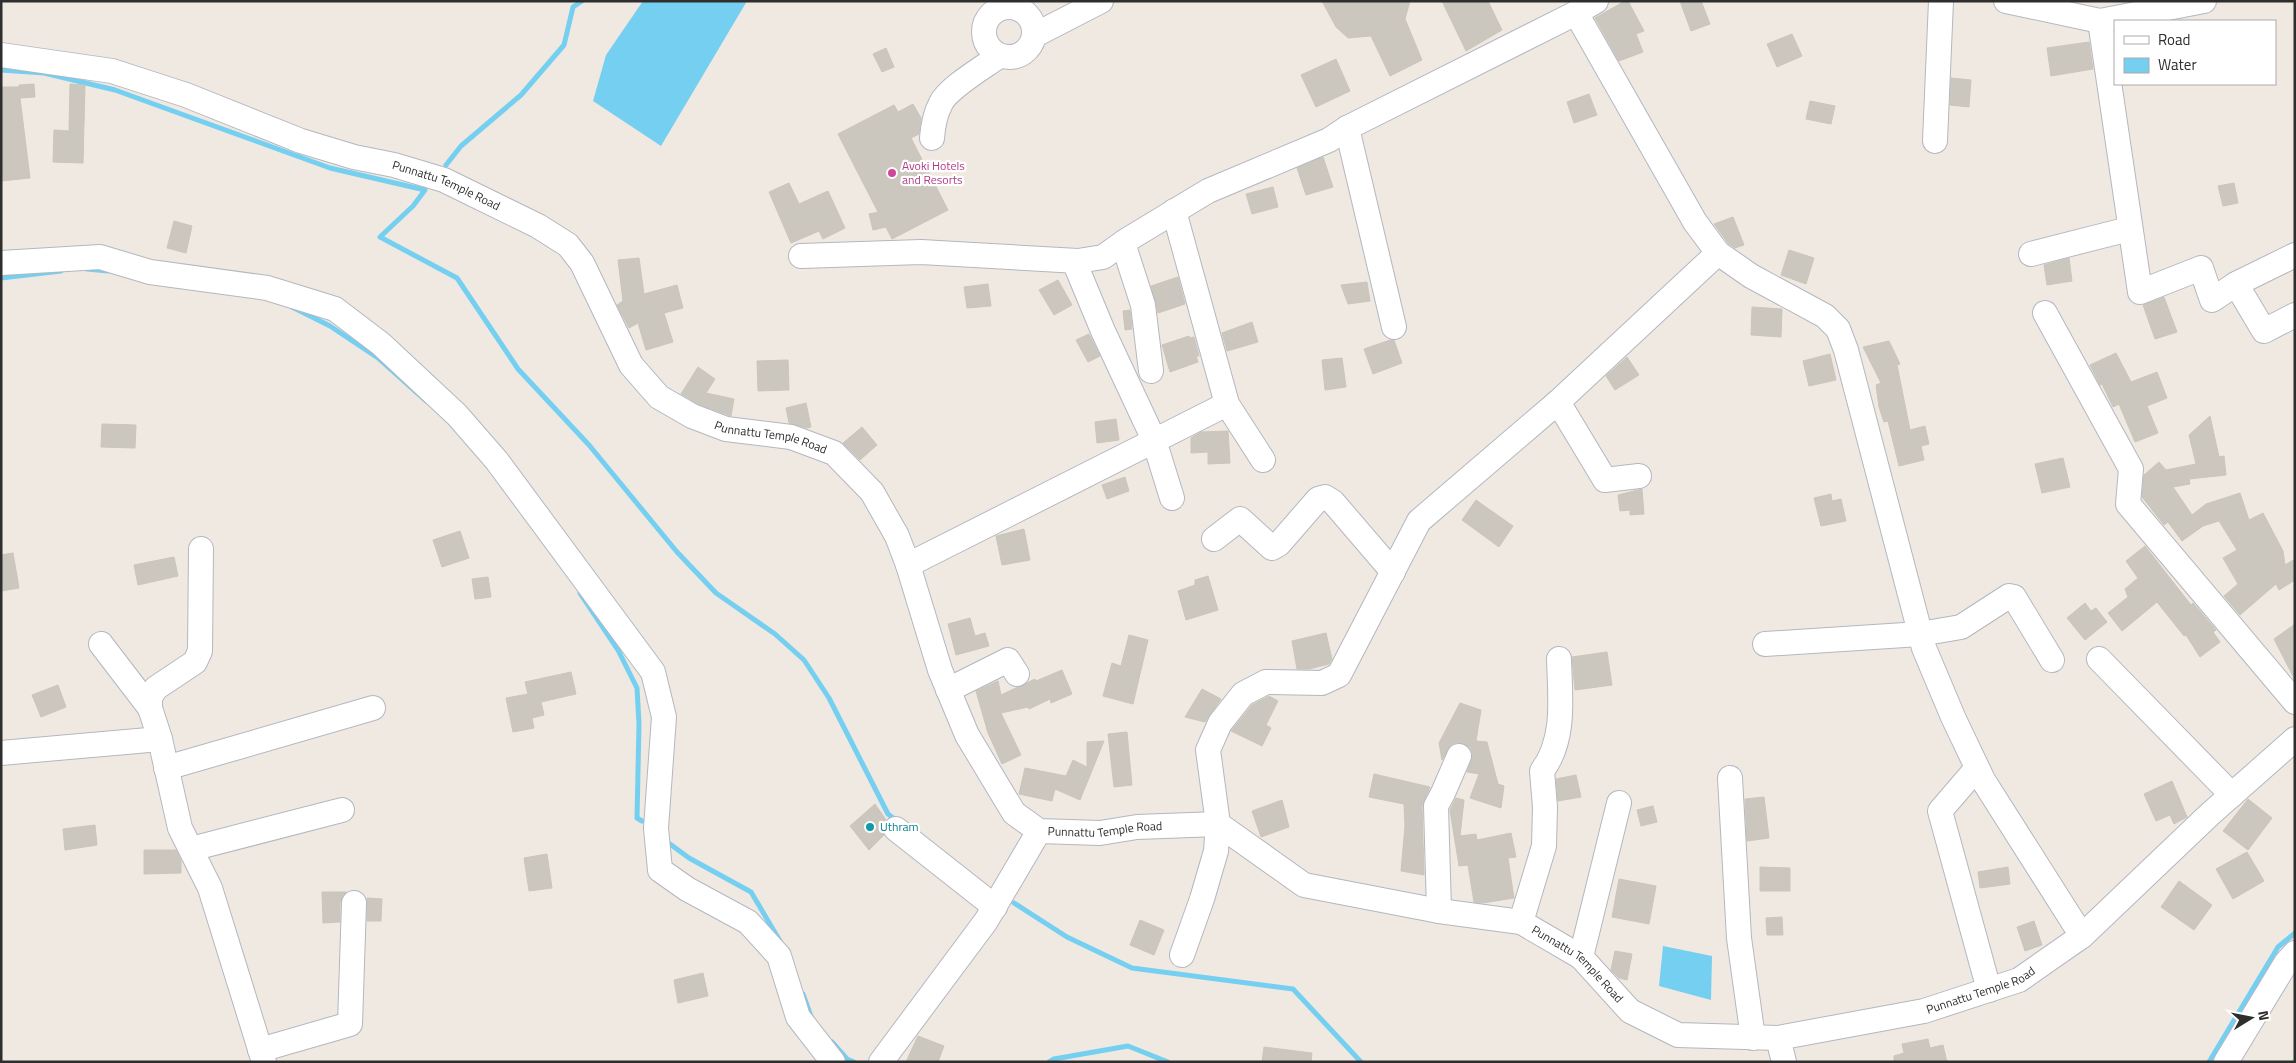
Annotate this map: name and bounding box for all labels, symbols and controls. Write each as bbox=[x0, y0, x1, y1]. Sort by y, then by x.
legend bbox=[2114, 20, 2276, 85]
text: Road bbox=[2158, 28, 2190, 51]
text: Water bbox=[2158, 53, 2197, 76]
street label: Punnattu Temple Road bbox=[390, 155, 504, 215]
place label: Avoki Hotels and Resorts bbox=[902, 156, 965, 189]
marker: Avoki Hotels and Resorts bbox=[886, 167, 898, 179]
street label: Punnattu Temple Road bbox=[712, 415, 830, 459]
street label: Punnattu Temple Road bbox=[1047, 816, 1163, 842]
place label: Uthram bbox=[880, 817, 919, 836]
marker: Uthram bbox=[864, 821, 876, 833]
street label: Punnattu Temple Road bbox=[1528, 920, 1628, 1007]
street label: Punnattu Temple Road bbox=[1924, 961, 2039, 1019]
north arrow bbox=[2226, 993, 2276, 1043]
text: N bbox=[2253, 1009, 2275, 1022]

